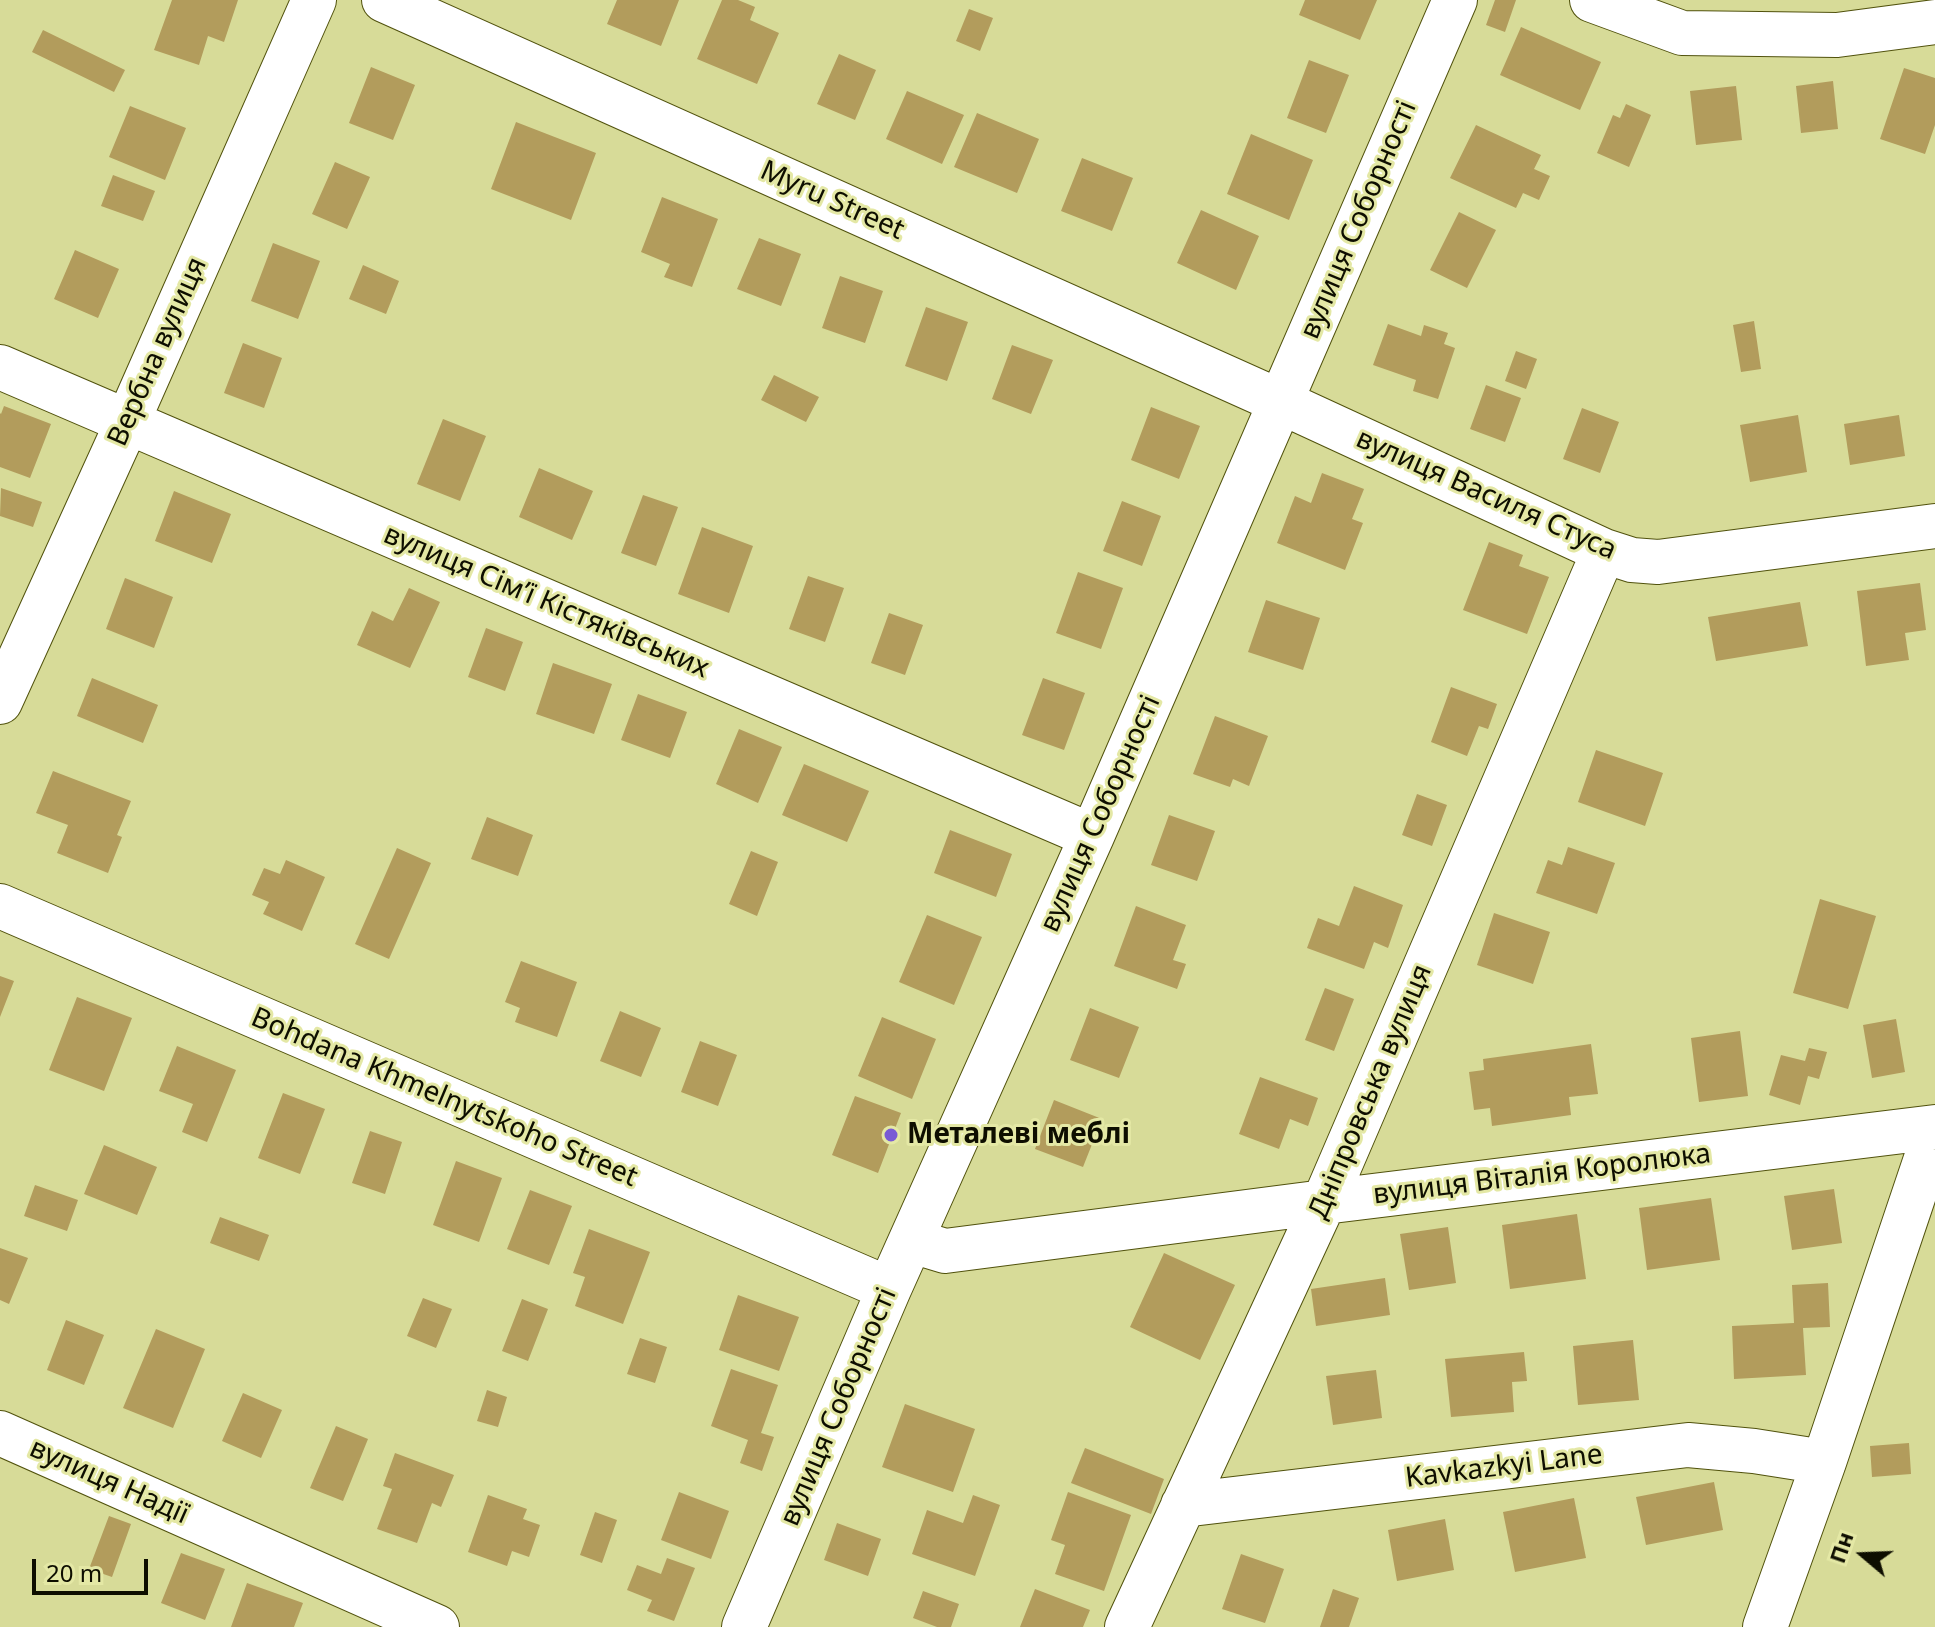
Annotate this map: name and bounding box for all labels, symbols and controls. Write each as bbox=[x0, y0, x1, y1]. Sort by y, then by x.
street label: вулиця Соборності bbox=[1294, 96, 1424, 344]
street label: Myru Street bbox=[755, 154, 909, 248]
street label: Вербна вулиця bbox=[101, 252, 215, 452]
street label: вулиця Василя Стуса bbox=[1351, 422, 1621, 568]
street label: вулиця Сімʼї Кістяківських bbox=[378, 518, 714, 686]
street label: вулиця Соборності bbox=[1034, 690, 1168, 938]
street label: Дніпровська вулиця bbox=[1302, 960, 1440, 1224]
street label: Bohdana Khmelnytskoho Street bbox=[246, 1001, 642, 1195]
place label: Металеві меблі bbox=[907, 1118, 1130, 1152]
marker: Металеві меблі bbox=[882, 1126, 900, 1144]
street label: вулиця Віталія Королюка bbox=[1371, 1138, 1713, 1212]
street label: вулиця Соборності bbox=[774, 1283, 904, 1531]
street label: вулиця Надії bbox=[24, 1432, 194, 1532]
street label: Kavkazkyi Lane bbox=[1404, 1438, 1604, 1496]
north arrow bbox=[1823, 1515, 1903, 1595]
text: Пн bbox=[1821, 1528, 1860, 1567]
scale bar bbox=[36, 1543, 152, 1593]
text: 20 m bbox=[46, 1556, 102, 1589]

